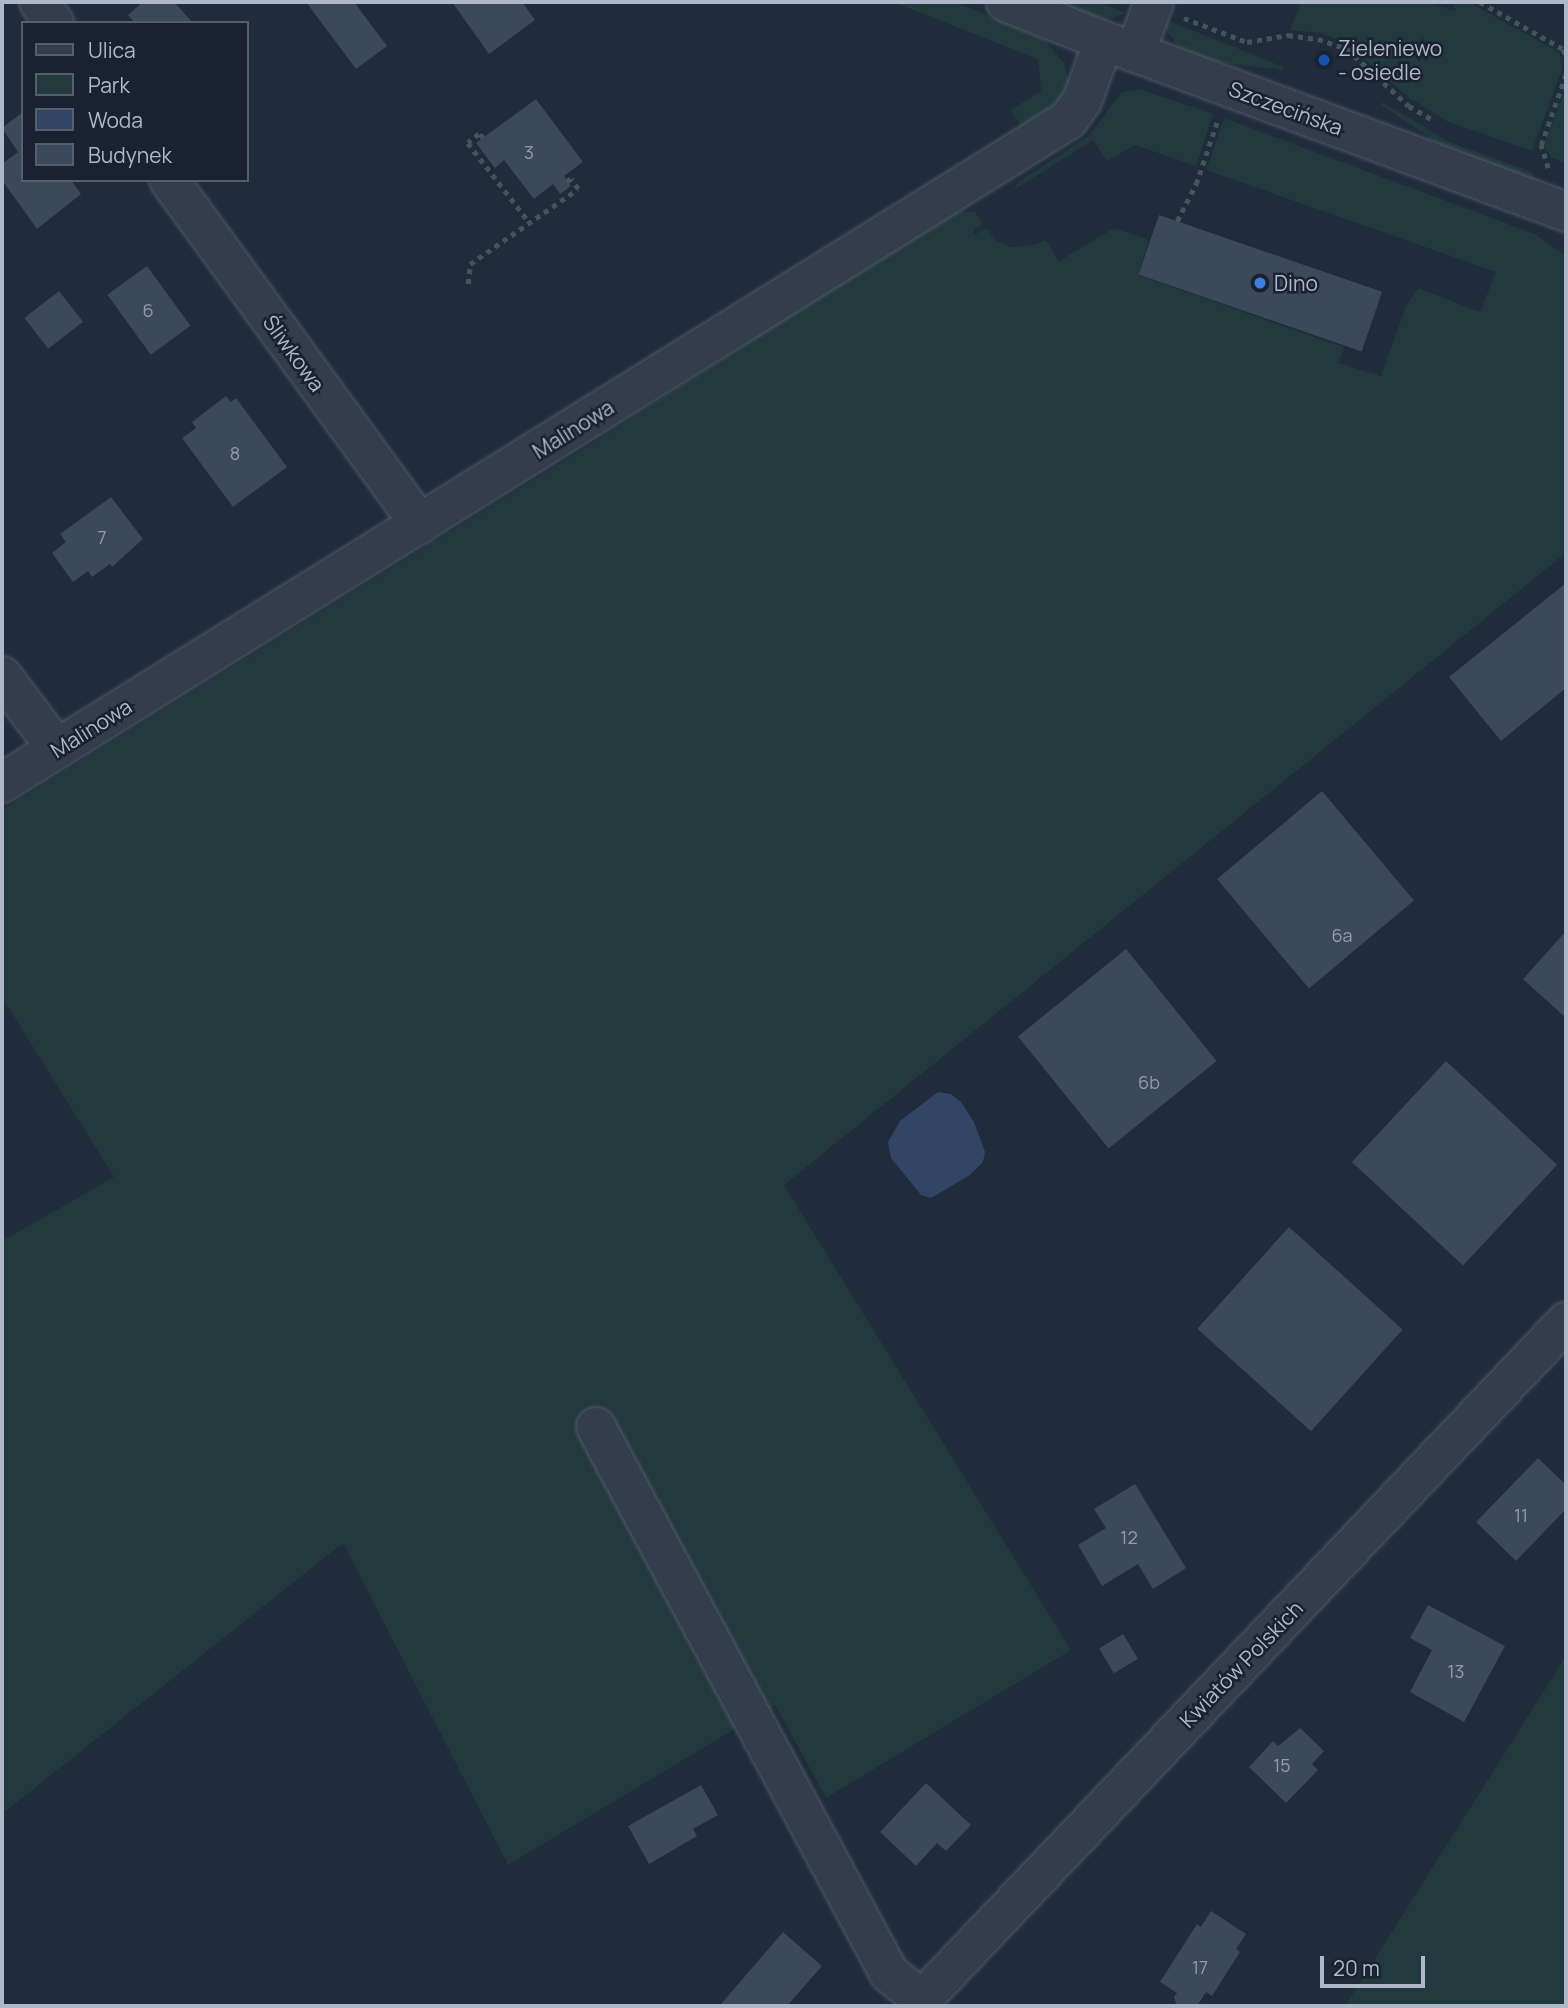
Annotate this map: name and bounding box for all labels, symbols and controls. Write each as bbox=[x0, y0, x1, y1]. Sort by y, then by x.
legend bbox=[21, 21, 248, 182]
place label: Zieleniewo - osiedle bbox=[1338, 35, 1442, 85]
text: Ulica bbox=[88, 36, 136, 64]
marker: Zieleniewo - osiedle bbox=[1316, 52, 1332, 68]
text: Park bbox=[88, 71, 130, 99]
street label: Szczecińska bbox=[1226, 76, 1346, 140]
text: Woda bbox=[88, 106, 143, 134]
text: Budynek bbox=[88, 141, 172, 169]
house number: 3 bbox=[524, 141, 534, 163]
place label: Dino bbox=[1274, 270, 1318, 296]
marker: Dino bbox=[1252, 275, 1268, 291]
house number: 6 bbox=[142, 299, 154, 321]
street label: Śliwkowa bbox=[258, 310, 330, 396]
street label: Malinowa bbox=[528, 394, 618, 464]
house number: 8 bbox=[230, 442, 240, 464]
house number: 7 bbox=[97, 526, 107, 548]
street label: Malinowa bbox=[46, 693, 136, 763]
house number: 6a bbox=[1331, 924, 1353, 946]
house number: 6b bbox=[1138, 1071, 1160, 1093]
house number: 11 bbox=[1514, 1504, 1528, 1526]
house number: 12 bbox=[1120, 1526, 1138, 1548]
street label: Kwiatów Polskich bbox=[1174, 1596, 1308, 1732]
house number: 13 bbox=[1448, 1660, 1464, 1682]
house number: 15 bbox=[1273, 1754, 1291, 1776]
scale bar bbox=[1323, 1941, 1428, 1985]
text: 20 m bbox=[1333, 1954, 1380, 1982]
house number: 17 bbox=[1192, 1956, 1208, 1978]

